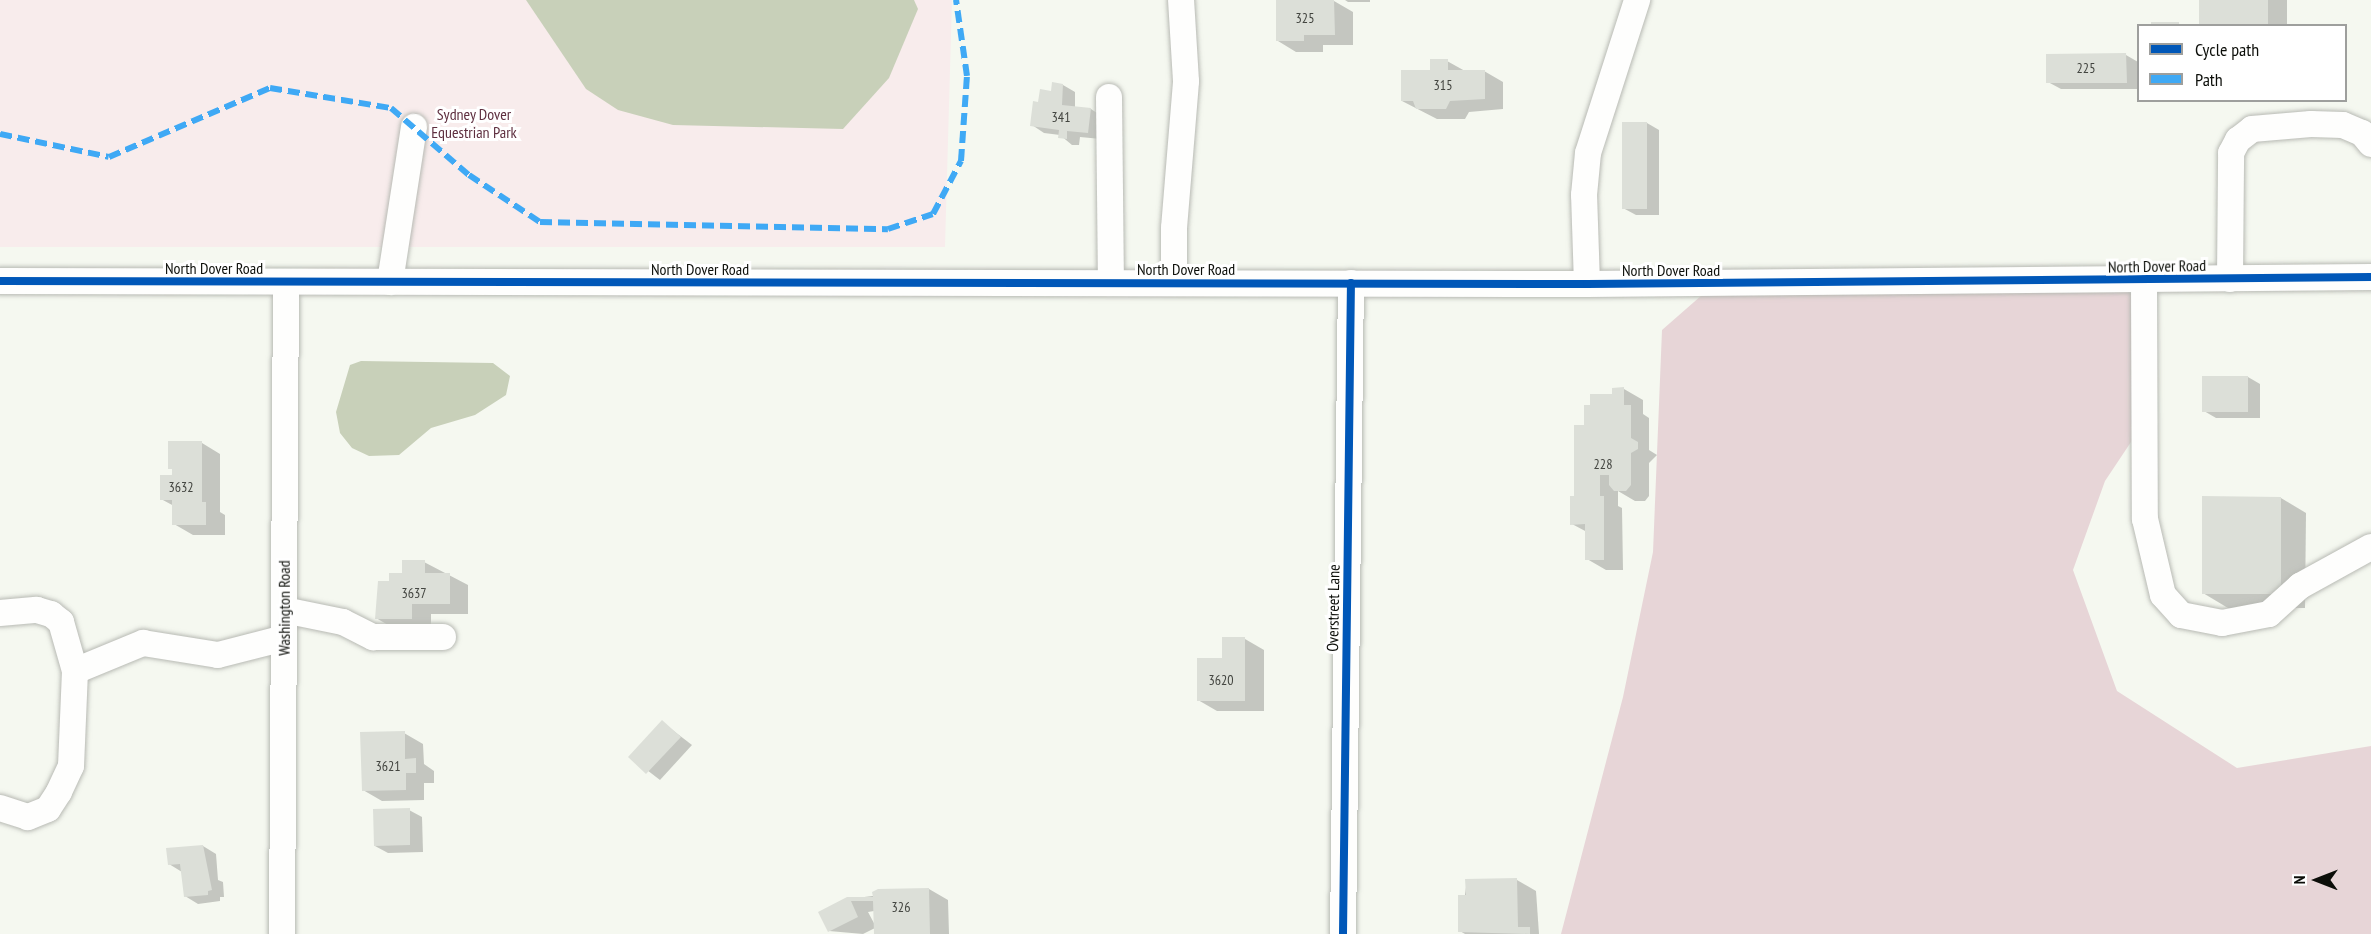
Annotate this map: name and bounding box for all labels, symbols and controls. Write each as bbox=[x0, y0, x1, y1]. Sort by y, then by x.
house number: 325 bbox=[1296, 10, 1314, 26]
legend bbox=[2137, 24, 2347, 102]
text: Cycle path bbox=[2195, 38, 2259, 61]
house number: 225 bbox=[2077, 60, 2095, 76]
text: Path bbox=[2195, 68, 2223, 91]
house number: 315 bbox=[1434, 77, 1452, 93]
park label: Sydney Dover Equestrian Park bbox=[431, 104, 517, 142]
house number: 341 bbox=[1052, 109, 1070, 125]
street label: North Dover Road bbox=[2108, 256, 2206, 276]
street label: North Dover Road bbox=[165, 258, 263, 278]
street label: North Dover Road bbox=[651, 259, 749, 279]
street label: North Dover Road bbox=[1137, 259, 1235, 279]
street label: North Dover Road bbox=[1622, 260, 1720, 280]
house number: 228 bbox=[1594, 456, 1612, 472]
house number: 3632 bbox=[168, 479, 194, 495]
street label: Washington Road bbox=[274, 560, 294, 656]
street label: Overstreet Lane bbox=[1323, 564, 1343, 652]
house number: 3637 bbox=[401, 585, 427, 601]
house number: 3620 bbox=[1208, 672, 1234, 688]
house number: 3621 bbox=[375, 758, 401, 774]
north arrow bbox=[2287, 850, 2347, 910]
text: N bbox=[2289, 876, 2309, 884]
house number: 326 bbox=[892, 899, 910, 915]

